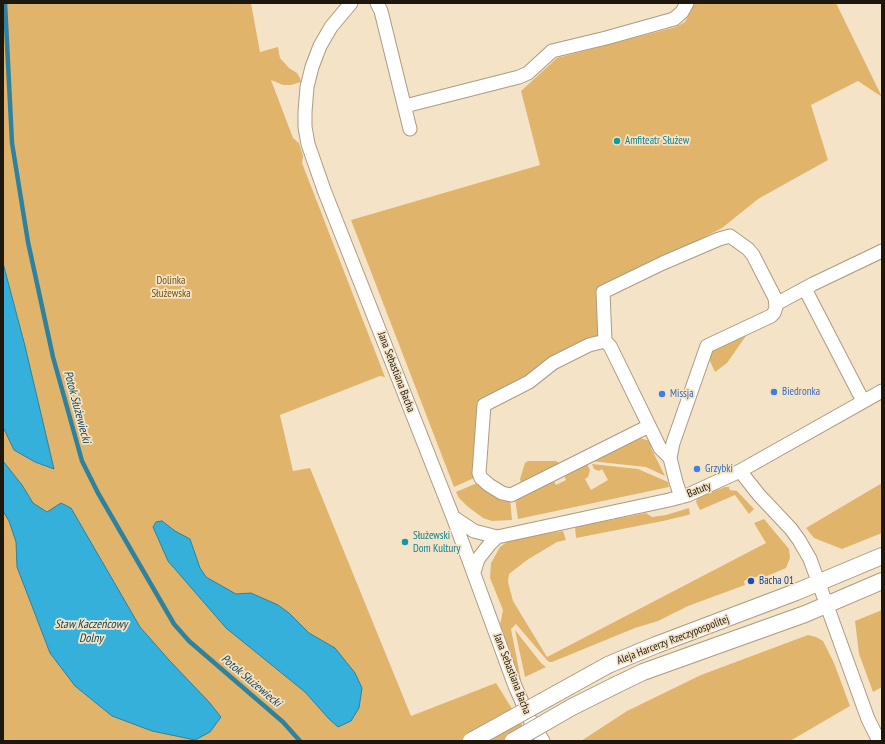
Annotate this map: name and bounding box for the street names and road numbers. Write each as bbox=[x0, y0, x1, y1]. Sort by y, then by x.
street label: Jana Sebastiana Bacha bbox=[375, 330, 417, 414]
street label: Batuty bbox=[685, 479, 713, 501]
street label: Aleja Harcerzy Rzeczypospolitej bbox=[615, 612, 731, 668]
street label: Jana Sebastiana Bacha bbox=[491, 632, 533, 716]

